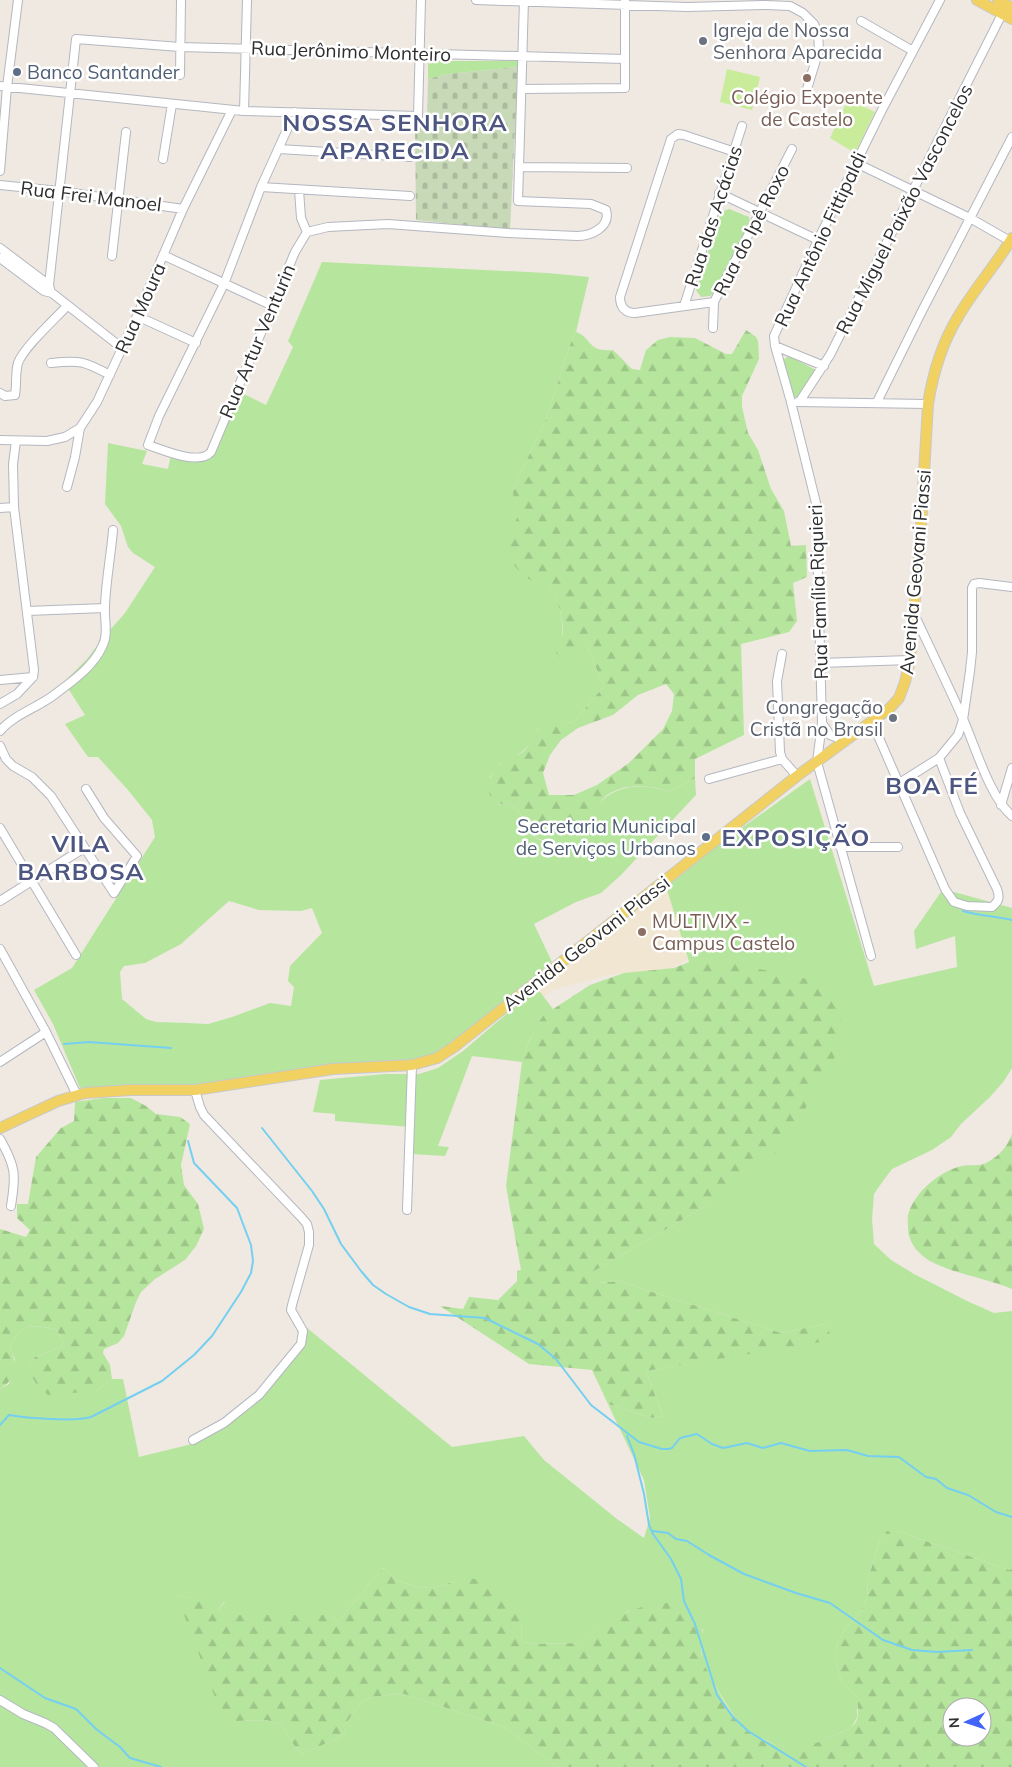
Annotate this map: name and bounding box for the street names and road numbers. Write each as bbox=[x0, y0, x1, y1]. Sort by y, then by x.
street label: Rua Jerônimo Monteiro bbox=[251, 36, 451, 66]
street label: Rua Miguel Paixão Vasconcelos bbox=[830, 80, 978, 338]
street label: Rua das Acácias bbox=[679, 142, 747, 290]
street label: Rua Antônio Fittipaldi bbox=[769, 148, 871, 330]
street label: Rua do Ipê Roxo bbox=[708, 161, 794, 299]
street label: Rua Frei Manoel bbox=[19, 175, 163, 217]
street label: Rua Moura bbox=[109, 259, 171, 357]
street label: Rua Artur Venturin bbox=[214, 260, 300, 422]
street label: Avenida Geovani Piassi bbox=[894, 469, 936, 675]
street label: Rua Família Riquieri bbox=[803, 504, 833, 680]
street label: Avenida Geovani Piassi bbox=[498, 870, 674, 1016]

